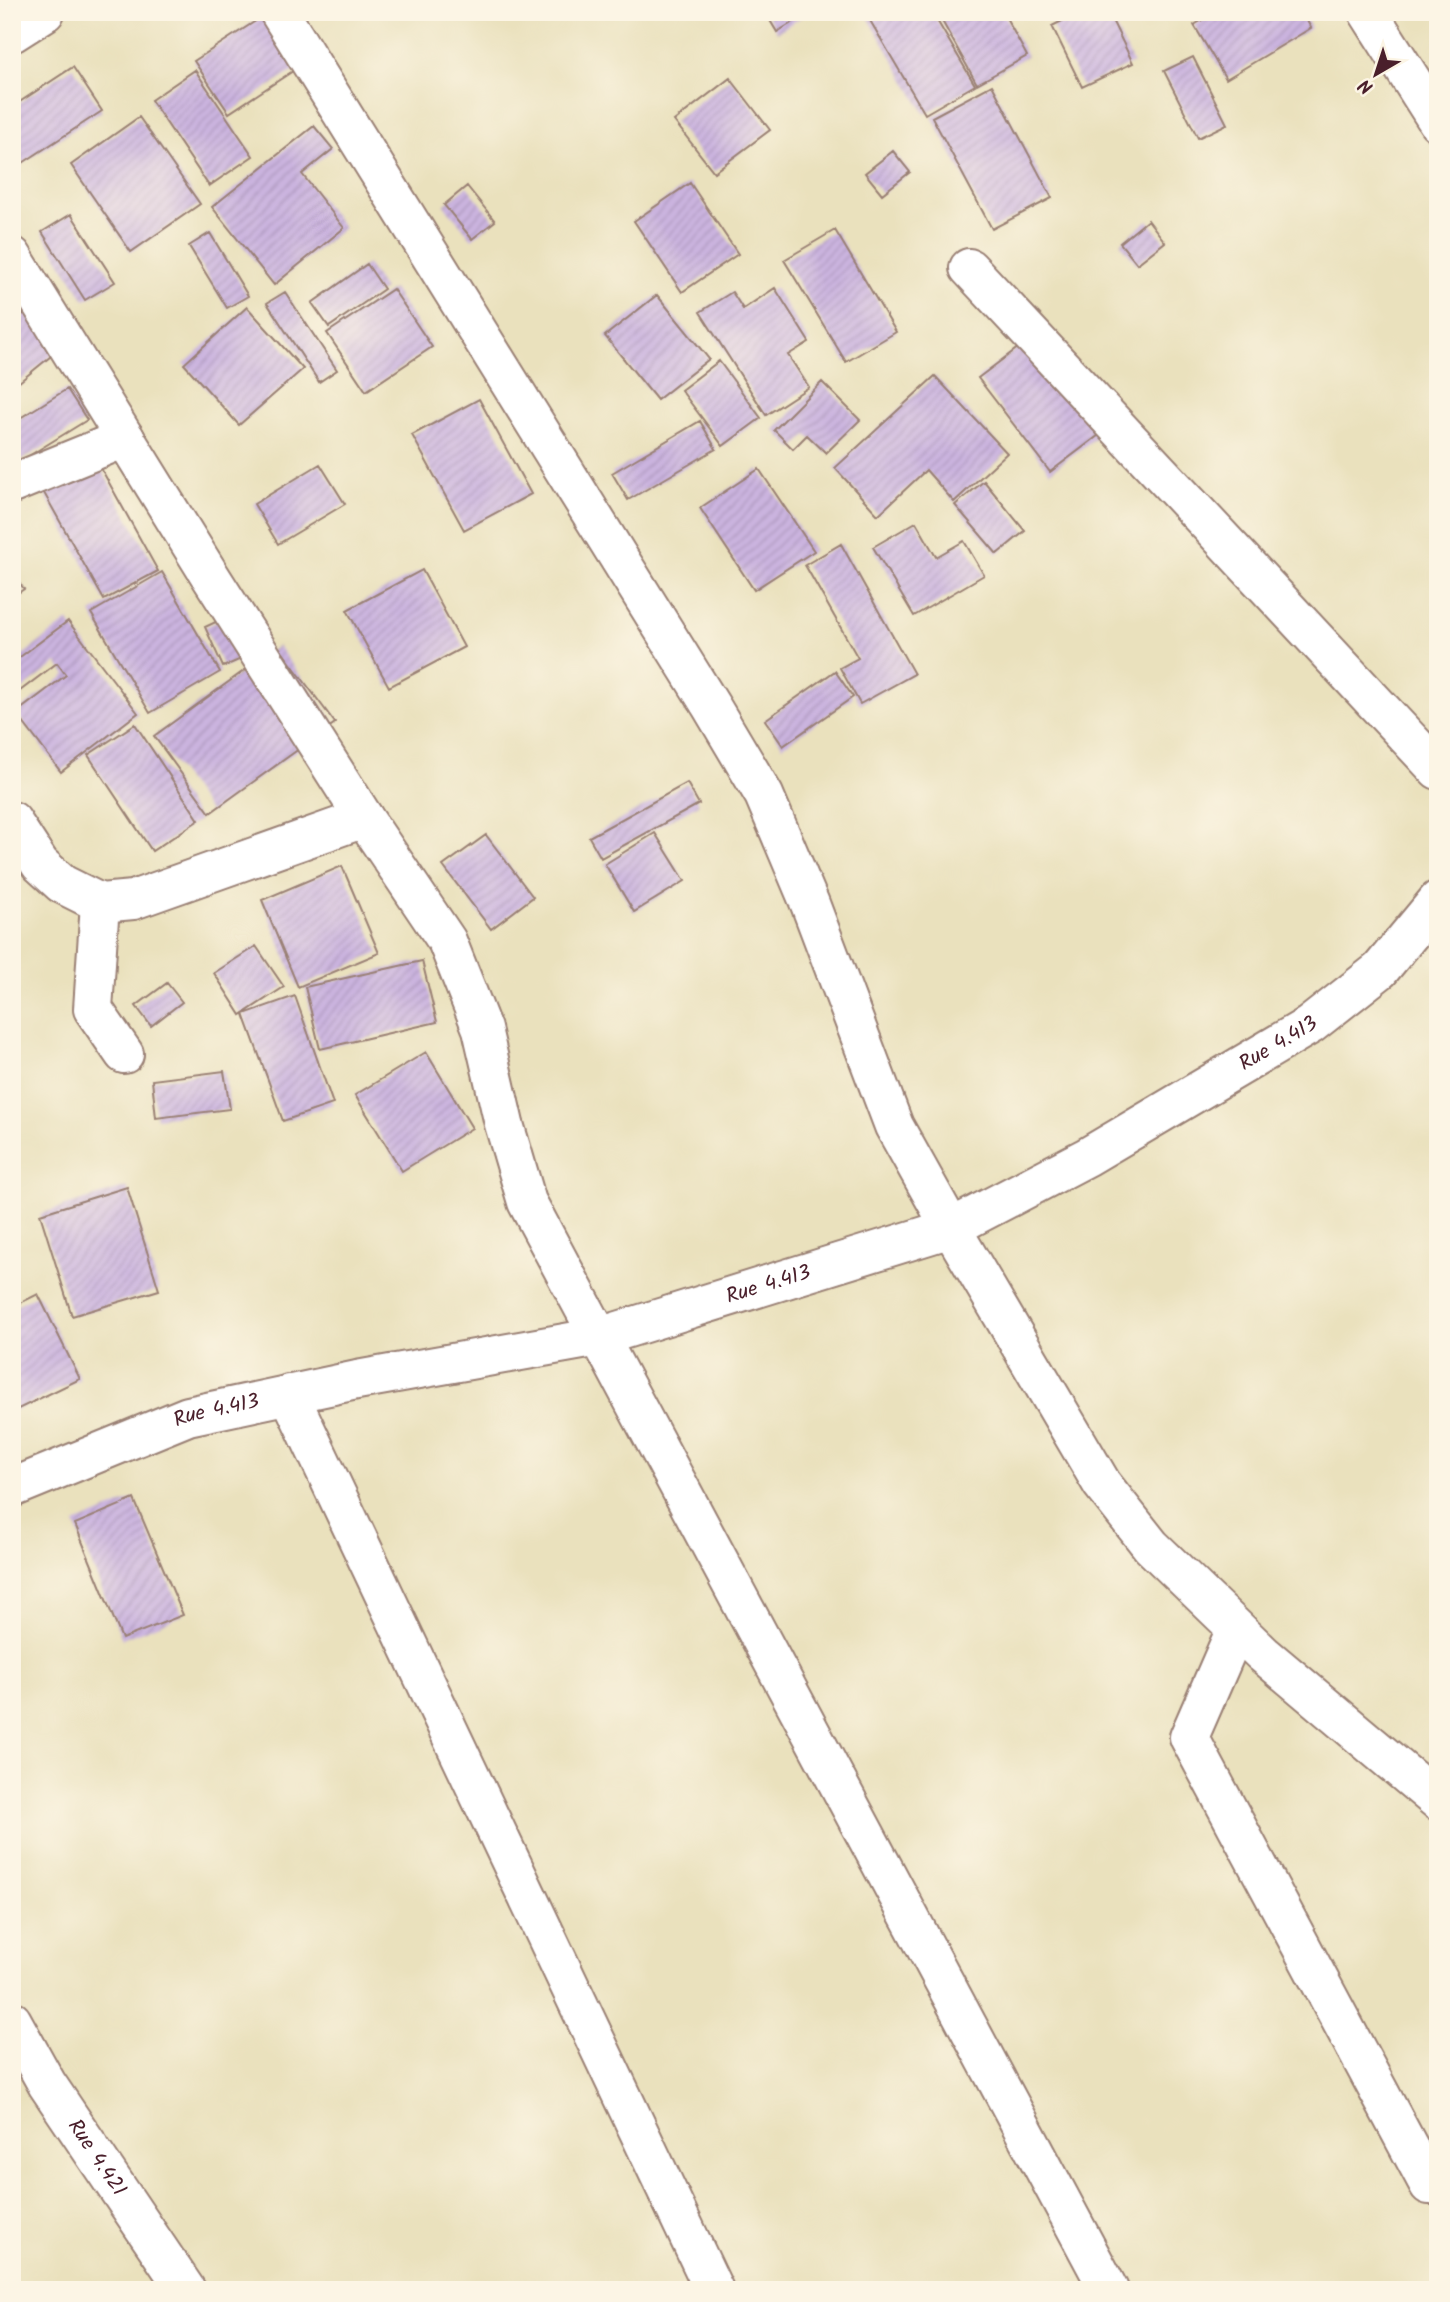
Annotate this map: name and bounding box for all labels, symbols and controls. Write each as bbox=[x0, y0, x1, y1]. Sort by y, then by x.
north arrow bbox=[1342, 38, 1412, 108]
text: N bbox=[1352, 70, 1381, 101]
street label: Rue 4.413 bbox=[1233, 1008, 1325, 1080]
street label: Rue 4.413 bbox=[722, 1256, 815, 1313]
street label: Rue 4.413 bbox=[168, 1385, 262, 1437]
street label: Rue 4.421 bbox=[59, 2112, 135, 2203]

